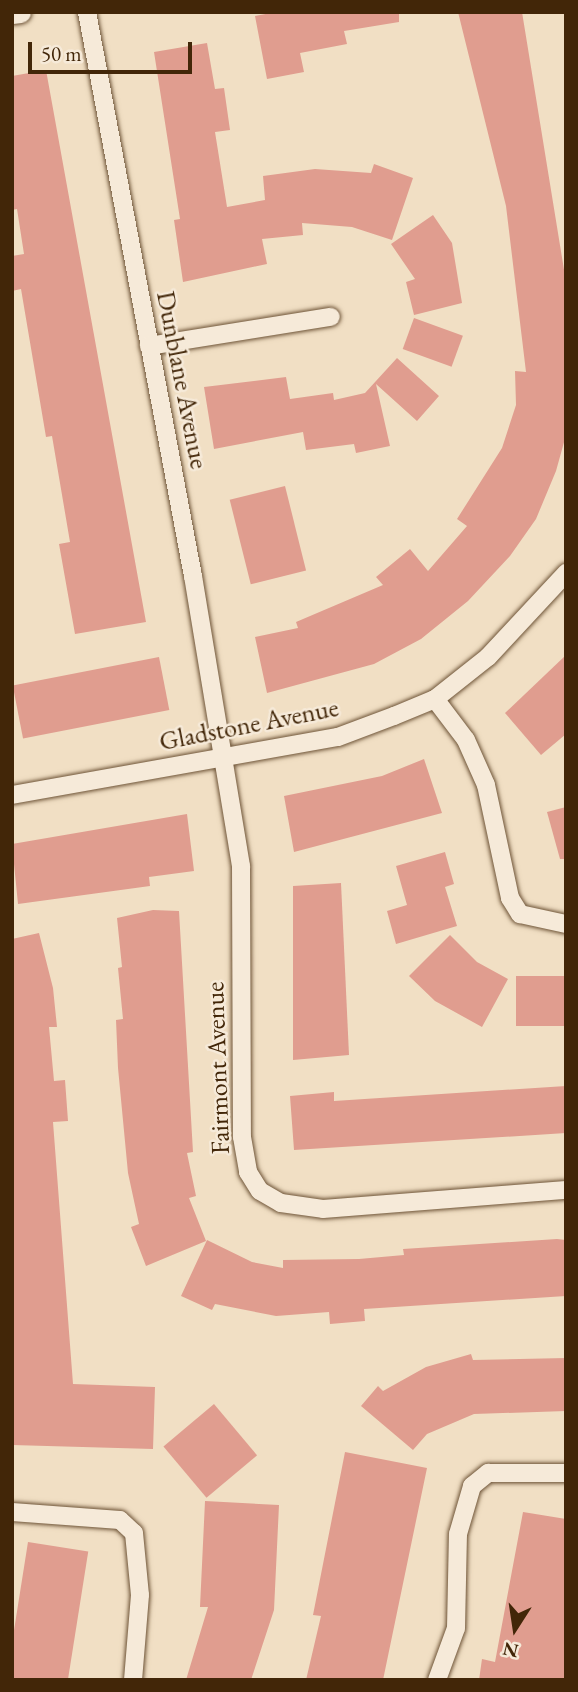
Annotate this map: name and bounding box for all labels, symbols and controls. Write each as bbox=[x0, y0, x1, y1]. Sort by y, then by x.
scale bar bbox=[32, 28, 196, 72]
text: 50 m bbox=[41, 40, 82, 67]
street label: Dunblane Avenue bbox=[149, 289, 215, 471]
street label: Gladstone Avenue bbox=[157, 692, 341, 758]
street label: Fairmont Avenue bbox=[199, 981, 237, 1155]
north arrow bbox=[480, 1594, 550, 1664]
text: N bbox=[500, 1636, 521, 1664]

